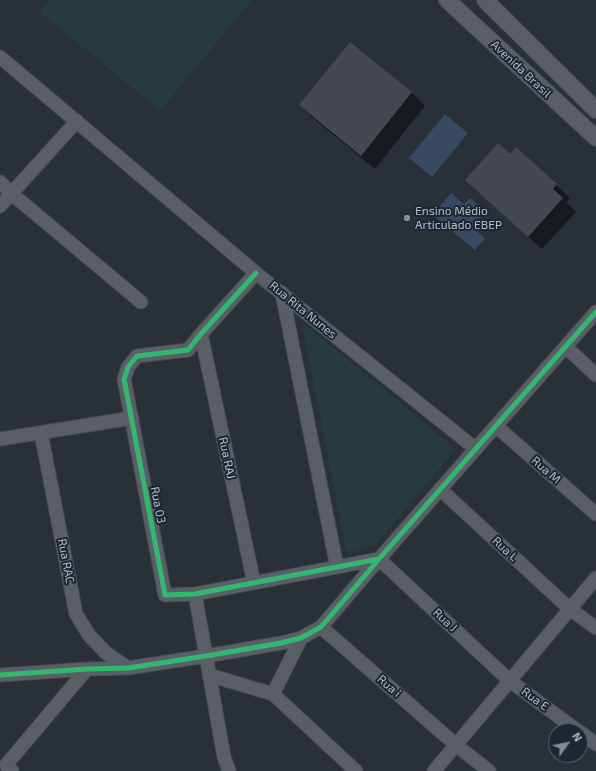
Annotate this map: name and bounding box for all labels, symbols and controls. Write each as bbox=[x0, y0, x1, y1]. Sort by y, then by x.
street label: Avenida Brasil bbox=[488, 37, 554, 101]
place label: Ensino Médio Articulado EBEP bbox=[415, 204, 502, 232]
marker: Ensino Médio Articulado EBEP bbox=[402, 213, 412, 223]
street label: Rua Rita Nunes bbox=[266, 278, 340, 342]
street label: Rua RAJ bbox=[216, 436, 238, 480]
street label: Rua M bbox=[528, 453, 564, 487]
street label: Rua 03 bbox=[147, 485, 169, 525]
street label: Rua L bbox=[489, 534, 521, 564]
street label: Rua RAC bbox=[55, 537, 77, 585]
street label: Rua J bbox=[430, 605, 460, 635]
street label: Rua i bbox=[374, 672, 404, 700]
street label: Rua E bbox=[519, 684, 551, 714]
north arrow bbox=[548, 723, 588, 763]
text: N bbox=[570, 730, 585, 744]

